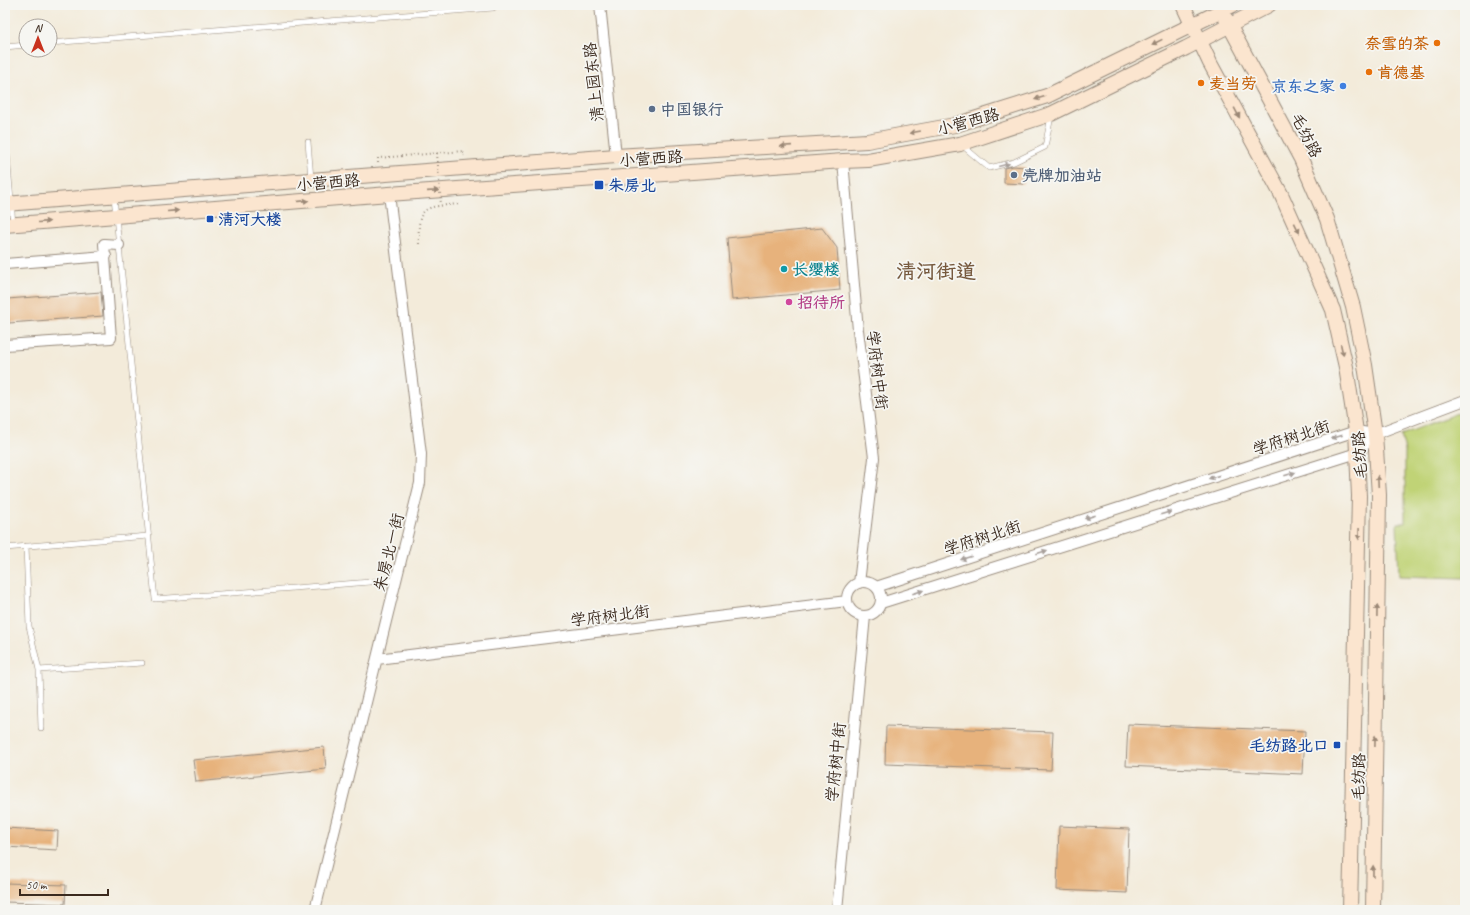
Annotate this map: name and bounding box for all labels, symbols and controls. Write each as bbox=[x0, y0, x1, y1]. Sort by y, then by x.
north arrow bbox=[18, 18, 58, 58]
text: N bbox=[35, 21, 44, 35]
place label: 奈雪的茶 bbox=[1365, 34, 1429, 54]
marker: 奈雪的茶 bbox=[1432, 38, 1442, 48]
one-way arrow bbox=[1152, 39, 1163, 45]
street label: 清上园东路 bbox=[580, 41, 608, 123]
place label: 肯德基 bbox=[1377, 63, 1425, 83]
marker: 肯德基 bbox=[1364, 67, 1374, 77]
place label: 麦当劳 bbox=[1209, 74, 1257, 94]
place label: 京东之家 bbox=[1271, 77, 1335, 97]
marker: 麦当劳 bbox=[1196, 78, 1206, 88]
marker: 京东之家 bbox=[1338, 81, 1348, 91]
one-way arrow bbox=[1034, 95, 1046, 101]
place label: 中国银行 bbox=[660, 100, 724, 120]
marker: 中国银行 bbox=[647, 104, 657, 114]
street label: 小营西路 bbox=[935, 104, 1002, 140]
one-way arrow bbox=[1234, 107, 1240, 119]
street label: 毛纺路 bbox=[1286, 110, 1326, 161]
one-way arrow bbox=[909, 129, 921, 135]
one-way arrow bbox=[780, 142, 792, 149]
street label: 小营西路 bbox=[618, 147, 684, 171]
one-way arrow bbox=[998, 161, 1010, 167]
place label: 壳牌加油站 bbox=[1022, 166, 1102, 186]
street label: 小营西路 bbox=[295, 170, 361, 196]
marker: 壳牌加油站 bbox=[1009, 170, 1019, 180]
place label: 朱房北 bbox=[608, 176, 656, 196]
marker: 朱房北 bbox=[593, 179, 605, 191]
one-way arrow bbox=[427, 187, 439, 194]
one-way arrow bbox=[297, 197, 309, 204]
one-way arrow bbox=[167, 208, 179, 215]
place label: 清河大楼 bbox=[218, 210, 282, 230]
marker: 清河大楼 bbox=[205, 214, 215, 224]
one-way arrow bbox=[38, 219, 50, 226]
one-way arrow bbox=[1294, 222, 1300, 234]
district label: 清河街道 bbox=[896, 259, 976, 284]
place label: 长缨楼 bbox=[792, 260, 840, 280]
marker: 长缨楼 bbox=[779, 264, 789, 274]
place label: 招待所 bbox=[797, 293, 845, 313]
marker: 招待所 bbox=[784, 297, 794, 307]
street label: 学府树中街 bbox=[862, 329, 892, 411]
one-way arrow bbox=[1340, 344, 1346, 356]
street label: 学府树北街 bbox=[1250, 416, 1332, 460]
street label: 毛纺路 bbox=[1348, 430, 1372, 480]
one-way arrow bbox=[1331, 434, 1343, 440]
one-way arrow bbox=[1284, 471, 1296, 477]
one-way arrow bbox=[1207, 475, 1219, 481]
one-way arrow bbox=[1374, 475, 1381, 487]
one-way arrow bbox=[1160, 510, 1172, 516]
street label: 朱房北一街 bbox=[370, 511, 408, 593]
one-way arrow bbox=[1084, 515, 1096, 521]
street label: 学府树北街 bbox=[941, 516, 1023, 560]
one-way arrow bbox=[1356, 528, 1362, 541]
one-way arrow bbox=[1036, 549, 1048, 555]
one-way arrow bbox=[960, 555, 972, 561]
one-way arrow bbox=[912, 589, 924, 595]
street label: 学府树北街 bbox=[569, 601, 651, 631]
one-way arrow bbox=[1374, 604, 1380, 617]
street label: 学府树中街 bbox=[822, 721, 850, 803]
one-way arrow bbox=[1372, 734, 1378, 747]
place label: 毛纺路北口 bbox=[1249, 736, 1329, 756]
marker: 毛纺路北口 bbox=[1332, 740, 1342, 750]
street label: 毛纺路 bbox=[1349, 753, 1369, 801]
one-way arrow bbox=[1370, 864, 1376, 877]
scale bar bbox=[20, 871, 108, 897]
text: 50 m bbox=[26, 877, 48, 893]

